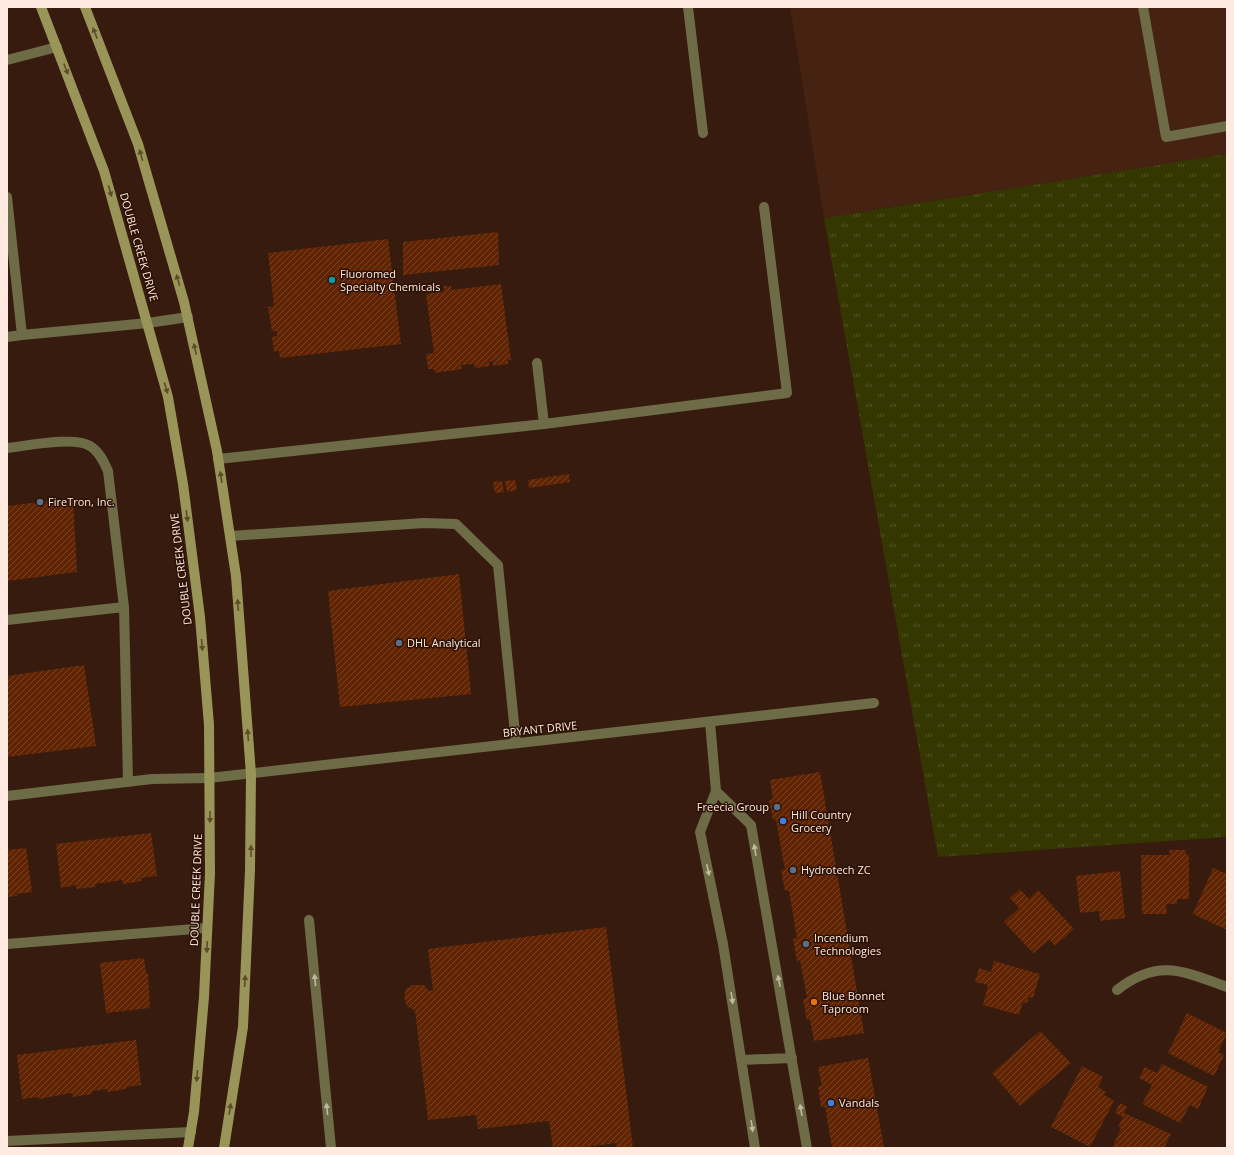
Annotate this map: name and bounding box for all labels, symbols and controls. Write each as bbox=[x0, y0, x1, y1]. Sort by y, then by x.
one-way arrow bbox=[92, 27, 98, 39]
one-way arrow bbox=[64, 64, 70, 76]
one-way arrow bbox=[138, 149, 144, 161]
one-way arrow bbox=[107, 186, 113, 198]
street label: DOUBLE CREEK DRIVE bbox=[117, 191, 162, 303]
place label: Fluoromed Specialty Chemicals bbox=[340, 266, 440, 294]
one-way arrow bbox=[175, 273, 181, 285]
marker: Fluoromed Specialty Chemicals bbox=[327, 275, 337, 285]
one-way arrow bbox=[191, 343, 197, 355]
one-way arrow bbox=[163, 382, 169, 394]
one-way arrow bbox=[218, 470, 224, 483]
place label: FireTron, Inc. bbox=[48, 494, 115, 509]
marker: FireTron, Inc. bbox=[35, 497, 45, 507]
one-way arrow bbox=[184, 510, 190, 522]
street label: DOUBLE CREEK DRIVE bbox=[166, 512, 195, 626]
one-way arrow bbox=[234, 599, 241, 611]
place label: DHL Analytical bbox=[407, 635, 481, 650]
marker: DHL Analytical bbox=[394, 638, 404, 648]
one-way arrow bbox=[199, 639, 206, 651]
street label: BRYANT DRIVE bbox=[502, 717, 578, 740]
one-way arrow bbox=[244, 729, 251, 741]
place label: Freecia Group bbox=[697, 799, 769, 814]
marker: Freecia Group bbox=[772, 802, 782, 812]
place label: Hill Country Grocery bbox=[791, 807, 852, 835]
one-way arrow bbox=[207, 811, 213, 824]
marker: Hill Country Grocery bbox=[778, 816, 788, 826]
street label: DOUBLE CREEK DRIVE bbox=[186, 834, 205, 946]
one-way arrow bbox=[752, 844, 758, 856]
one-way arrow bbox=[247, 845, 254, 857]
place label: Hydrotech ZC bbox=[801, 862, 871, 877]
one-way arrow bbox=[705, 864, 711, 876]
marker: Hydrotech ZC bbox=[788, 865, 798, 875]
place label: Incendium Technologies bbox=[814, 930, 881, 958]
marker: Incendium Technologies bbox=[801, 939, 811, 949]
one-way arrow bbox=[203, 941, 210, 953]
one-way arrow bbox=[242, 974, 248, 987]
one-way arrow bbox=[311, 974, 318, 986]
one-way arrow bbox=[775, 975, 781, 988]
place label: Blue Bonnet Taproom bbox=[822, 988, 885, 1016]
one-way arrow bbox=[729, 992, 735, 1004]
marker: Blue Bonnet Taproom bbox=[809, 997, 819, 1007]
one-way arrow bbox=[194, 1070, 201, 1082]
place label: Vandals bbox=[839, 1095, 879, 1110]
marker: Vandals bbox=[826, 1098, 836, 1108]
one-way arrow bbox=[227, 1103, 233, 1116]
one-way arrow bbox=[324, 1103, 331, 1115]
one-way arrow bbox=[798, 1103, 804, 1116]
one-way arrow bbox=[749, 1120, 755, 1132]

